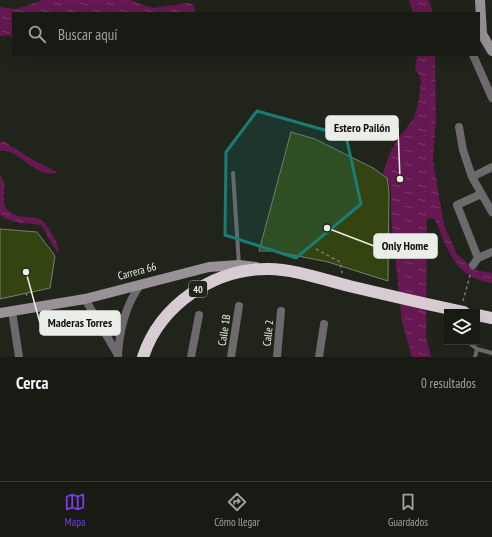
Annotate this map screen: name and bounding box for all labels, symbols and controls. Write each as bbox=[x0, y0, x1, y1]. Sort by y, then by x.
search box bbox=[12, 12, 480, 56]
icon: search bbox=[26, 23, 48, 45]
text: Buscar aquí bbox=[58, 25, 118, 44]
callout: Estero Pailón bbox=[326, 116, 398, 140]
text: Estero Pailón bbox=[334, 120, 390, 135]
callout: Only Home bbox=[374, 234, 437, 258]
text: Only Home bbox=[382, 238, 428, 253]
street label: Carrera 66 bbox=[116, 259, 158, 283]
road number: 40 bbox=[189, 281, 207, 297]
map controls bbox=[444, 309, 480, 345]
button: layers bbox=[444, 309, 480, 345]
callout: Maderas Torres bbox=[40, 311, 120, 335]
street label: Calle 1B bbox=[215, 313, 233, 347]
text: Maderas Torres bbox=[48, 315, 112, 330]
street label: Calle 2 bbox=[260, 319, 276, 347]
text: Cerca bbox=[16, 372, 49, 394]
text: 0 resultados bbox=[421, 375, 476, 392]
tab: Mapa bbox=[64, 491, 86, 529]
tab: Cómo llegar bbox=[214, 491, 260, 529]
tab: Guardados bbox=[388, 491, 428, 529]

